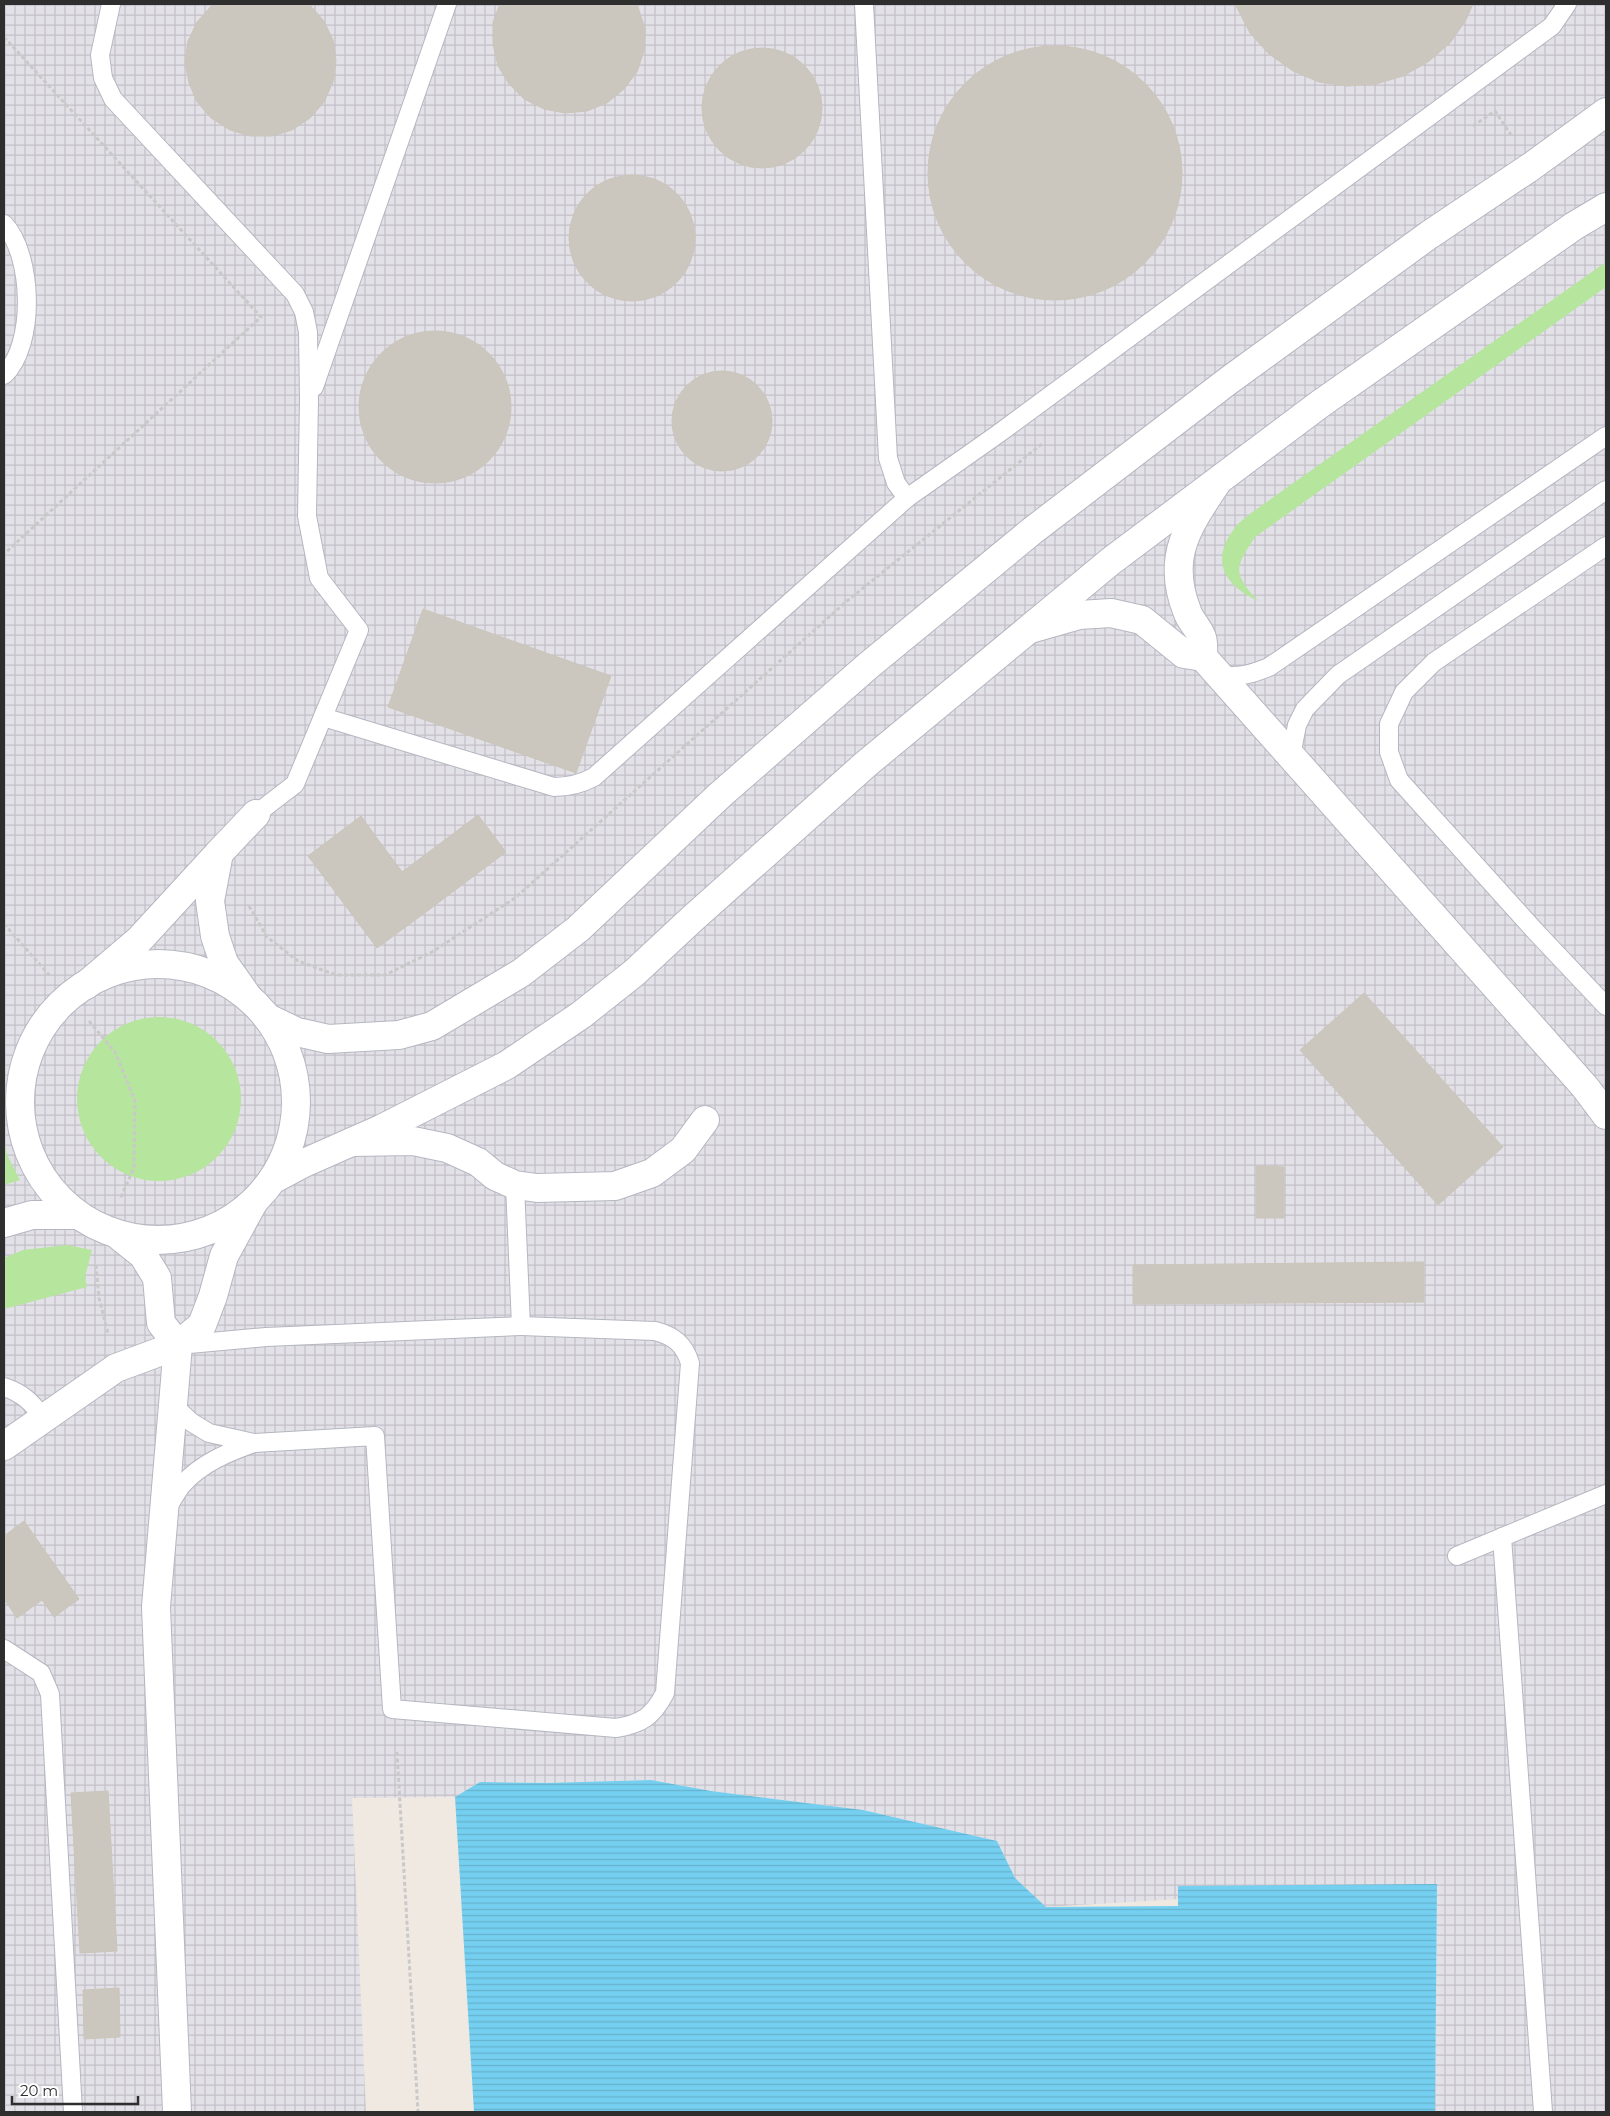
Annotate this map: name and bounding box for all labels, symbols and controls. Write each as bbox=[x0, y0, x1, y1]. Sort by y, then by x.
scale bar bbox=[12, 2074, 139, 2106]
text: 20 m bbox=[20, 2081, 58, 2100]

